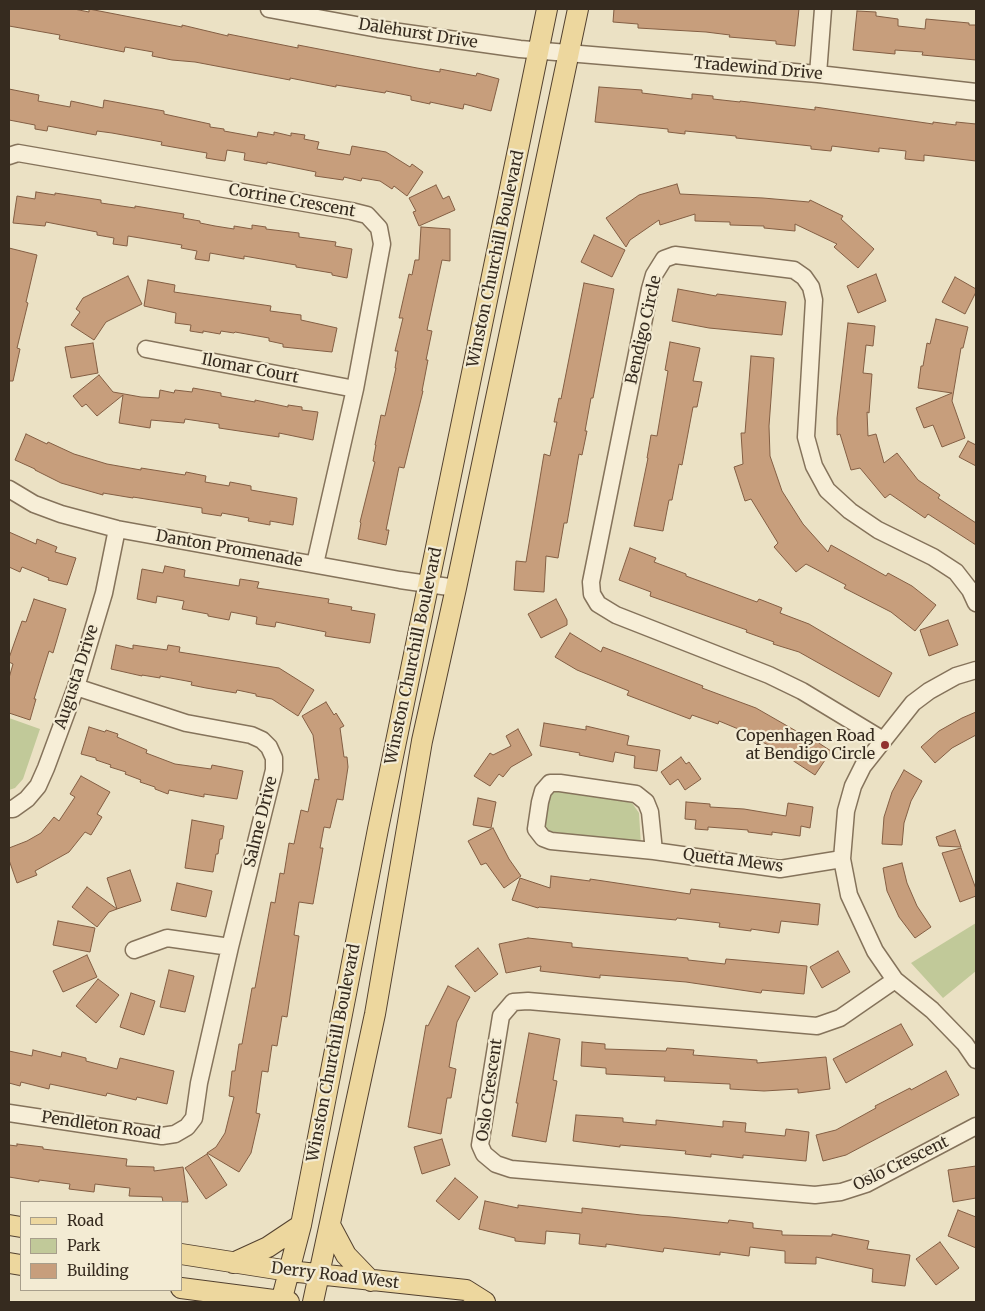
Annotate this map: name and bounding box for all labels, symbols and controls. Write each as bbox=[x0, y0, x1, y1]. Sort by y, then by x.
street label: Dalehurst Drive bbox=[357, 15, 479, 53]
street label: Tradewind Drive bbox=[693, 54, 823, 84]
street label: Winston Churchill Boulevard bbox=[464, 149, 528, 369]
street label: Corrine Crescent bbox=[227, 180, 357, 222]
street label: Bendigo Circle bbox=[622, 274, 666, 386]
street label: Ilomar Court bbox=[200, 350, 300, 388]
street label: Danton Promenade bbox=[154, 527, 304, 571]
street label: Winston Churchill Boulevard bbox=[382, 546, 446, 766]
street label: Augusta Drive bbox=[51, 622, 103, 732]
place label: Copenhagen Road at Bendigo Circle bbox=[736, 726, 875, 764]
marker: Copenhagen Road at Bendigo Circle bbox=[879, 739, 891, 751]
street label: Salme Drive bbox=[240, 775, 282, 869]
street label: Quetta Mews bbox=[682, 845, 784, 877]
street label: Winston Churchill Boulevard bbox=[303, 942, 365, 1164]
street label: Oslo Crescent bbox=[473, 1037, 507, 1143]
street label: Pendleton Road bbox=[40, 1108, 162, 1144]
street label: Oslo Crescent bbox=[850, 1133, 952, 1195]
legend bbox=[20, 1201, 182, 1291]
text: Road bbox=[67, 1211, 103, 1230]
text: Park bbox=[67, 1236, 100, 1255]
street label: Derry Road West bbox=[270, 1259, 400, 1293]
text: Building bbox=[67, 1261, 129, 1280]

